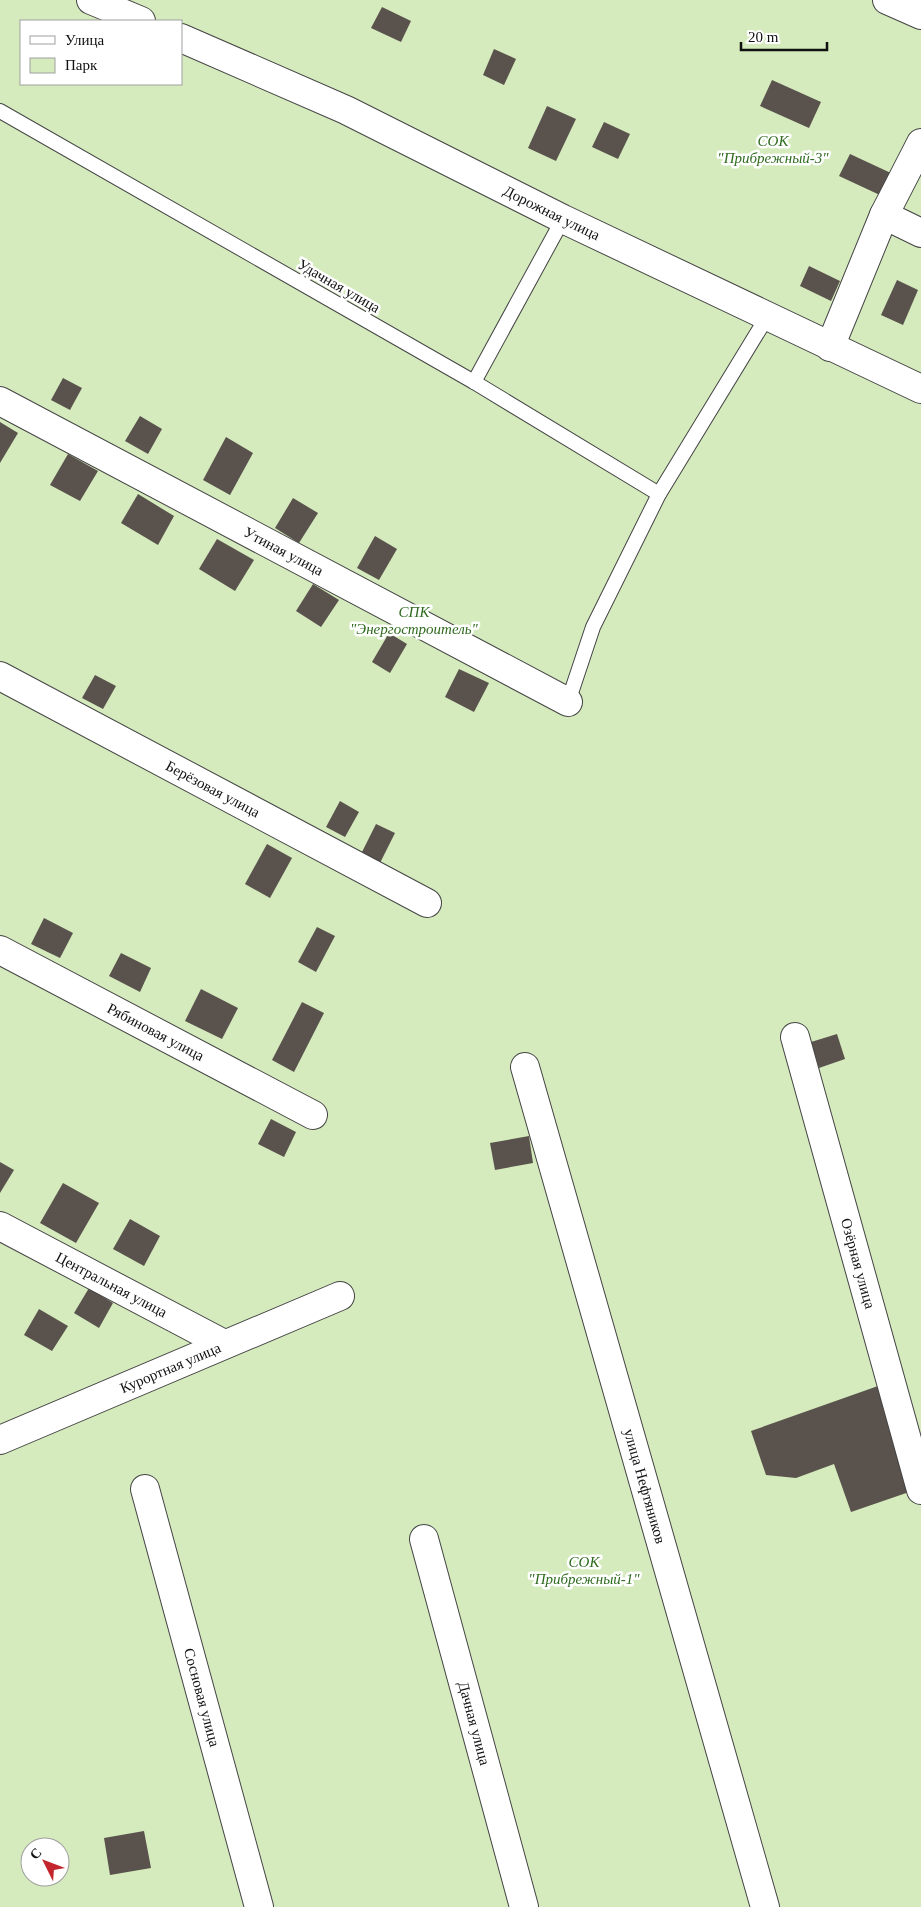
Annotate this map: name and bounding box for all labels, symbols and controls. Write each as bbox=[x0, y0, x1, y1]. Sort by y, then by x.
legend bbox=[20, 20, 182, 85]
scale bar bbox=[741, 20, 827, 52]
text: 20 m bbox=[748, 29, 779, 45]
text: Улица bbox=[65, 32, 104, 48]
text: Парк bbox=[65, 57, 98, 73]
park label: СОК "Прибрежный-3" bbox=[717, 133, 829, 166]
street label: Дорожная улица bbox=[501, 182, 603, 243]
street label: Удачная улица bbox=[295, 256, 383, 316]
street label: Утиная улица bbox=[241, 524, 326, 579]
park label: СПК "Энергостроитель" bbox=[350, 604, 479, 637]
street label: Берёзовая улица bbox=[163, 758, 263, 821]
street label: Рябиновая улица bbox=[105, 1000, 207, 1064]
street label: Озёрная улица bbox=[838, 1216, 878, 1311]
street label: Центральная улица bbox=[53, 1249, 170, 1321]
street label: Курортная улица bbox=[118, 1339, 223, 1396]
street label: улица Нефтяников bbox=[621, 1427, 669, 1545]
park label: СОК "Прибрежный-1" bbox=[528, 1554, 640, 1587]
street label: Сосновая улица bbox=[181, 1646, 223, 1749]
street label: Дачная улица bbox=[455, 1680, 493, 1767]
north arrow bbox=[20, 1837, 70, 1887]
text: С bbox=[27, 1845, 45, 1862]

